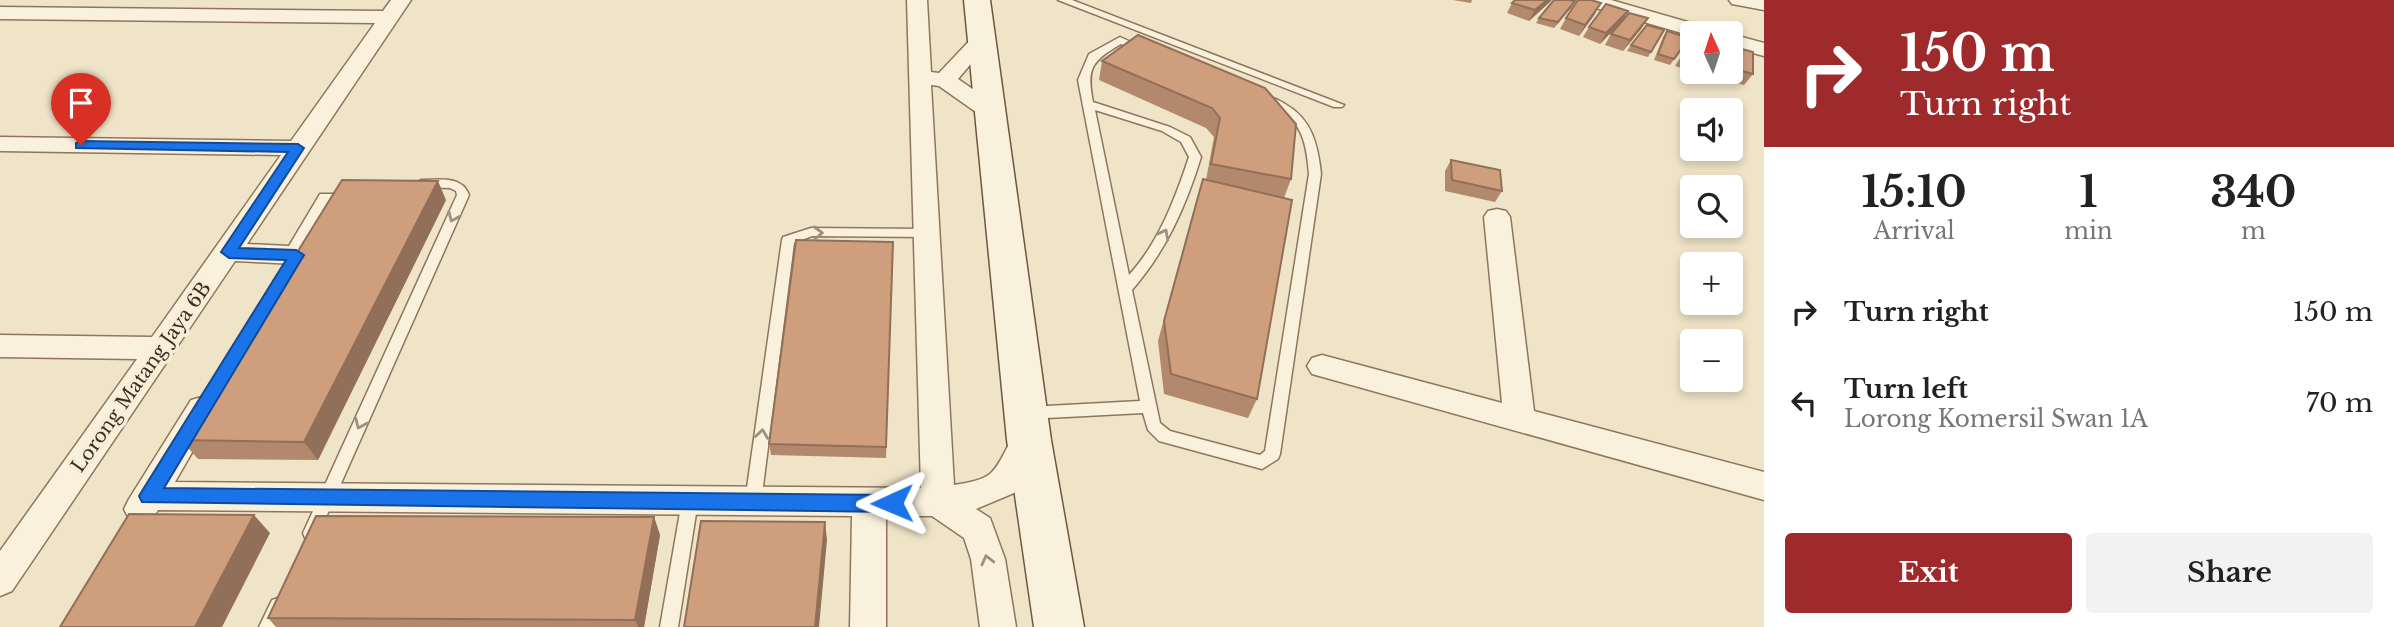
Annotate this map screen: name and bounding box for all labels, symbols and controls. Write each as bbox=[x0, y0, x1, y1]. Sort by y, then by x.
north arrow bbox=[1680, 21, 1743, 84]
map controls bbox=[1680, 21, 1743, 392]
text: 150 m bbox=[1900, 23, 2055, 84]
icon: right bbox=[1785, 28, 1876, 119]
pin bbox=[51, 73, 111, 145]
icon: arrive bbox=[62, 84, 100, 122]
text: Turn right bbox=[1900, 84, 2071, 124]
button: sound bbox=[1680, 98, 1743, 161]
text: 15:10 bbox=[1862, 166, 1967, 218]
text: 1 bbox=[2079, 166, 2098, 218]
text: 340 bbox=[2210, 166, 2297, 218]
button: search bbox=[1680, 175, 1743, 238]
one-way arrow bbox=[447, 209, 461, 222]
text: Arrival bbox=[1873, 217, 1955, 245]
text: min bbox=[2064, 217, 2113, 245]
text: m bbox=[2241, 217, 2266, 245]
one-way arrow bbox=[812, 225, 823, 240]
one-way arrow bbox=[1156, 228, 1170, 241]
button: + bbox=[1680, 252, 1743, 315]
street label: Lorong Matang Jaya 6B bbox=[66, 277, 216, 477]
icon: right bbox=[1785, 293, 1823, 331]
text: Turn right bbox=[1844, 296, 1989, 328]
text: 150 m bbox=[2293, 296, 2373, 328]
button: − bbox=[1680, 329, 1743, 392]
text: Turn left bbox=[1844, 373, 1968, 405]
icon: left bbox=[1785, 384, 1823, 422]
text: 70 m bbox=[2306, 387, 2373, 419]
text: Lorong Komersil Swan 1A bbox=[1844, 405, 2148, 433]
one-way arrow bbox=[354, 417, 368, 429]
one-way arrow bbox=[754, 429, 769, 440]
position arrow bbox=[855, 466, 929, 540]
button: Exit bbox=[1785, 533, 2072, 613]
button: Share bbox=[2086, 533, 2373, 613]
one-way arrow bbox=[981, 554, 995, 566]

